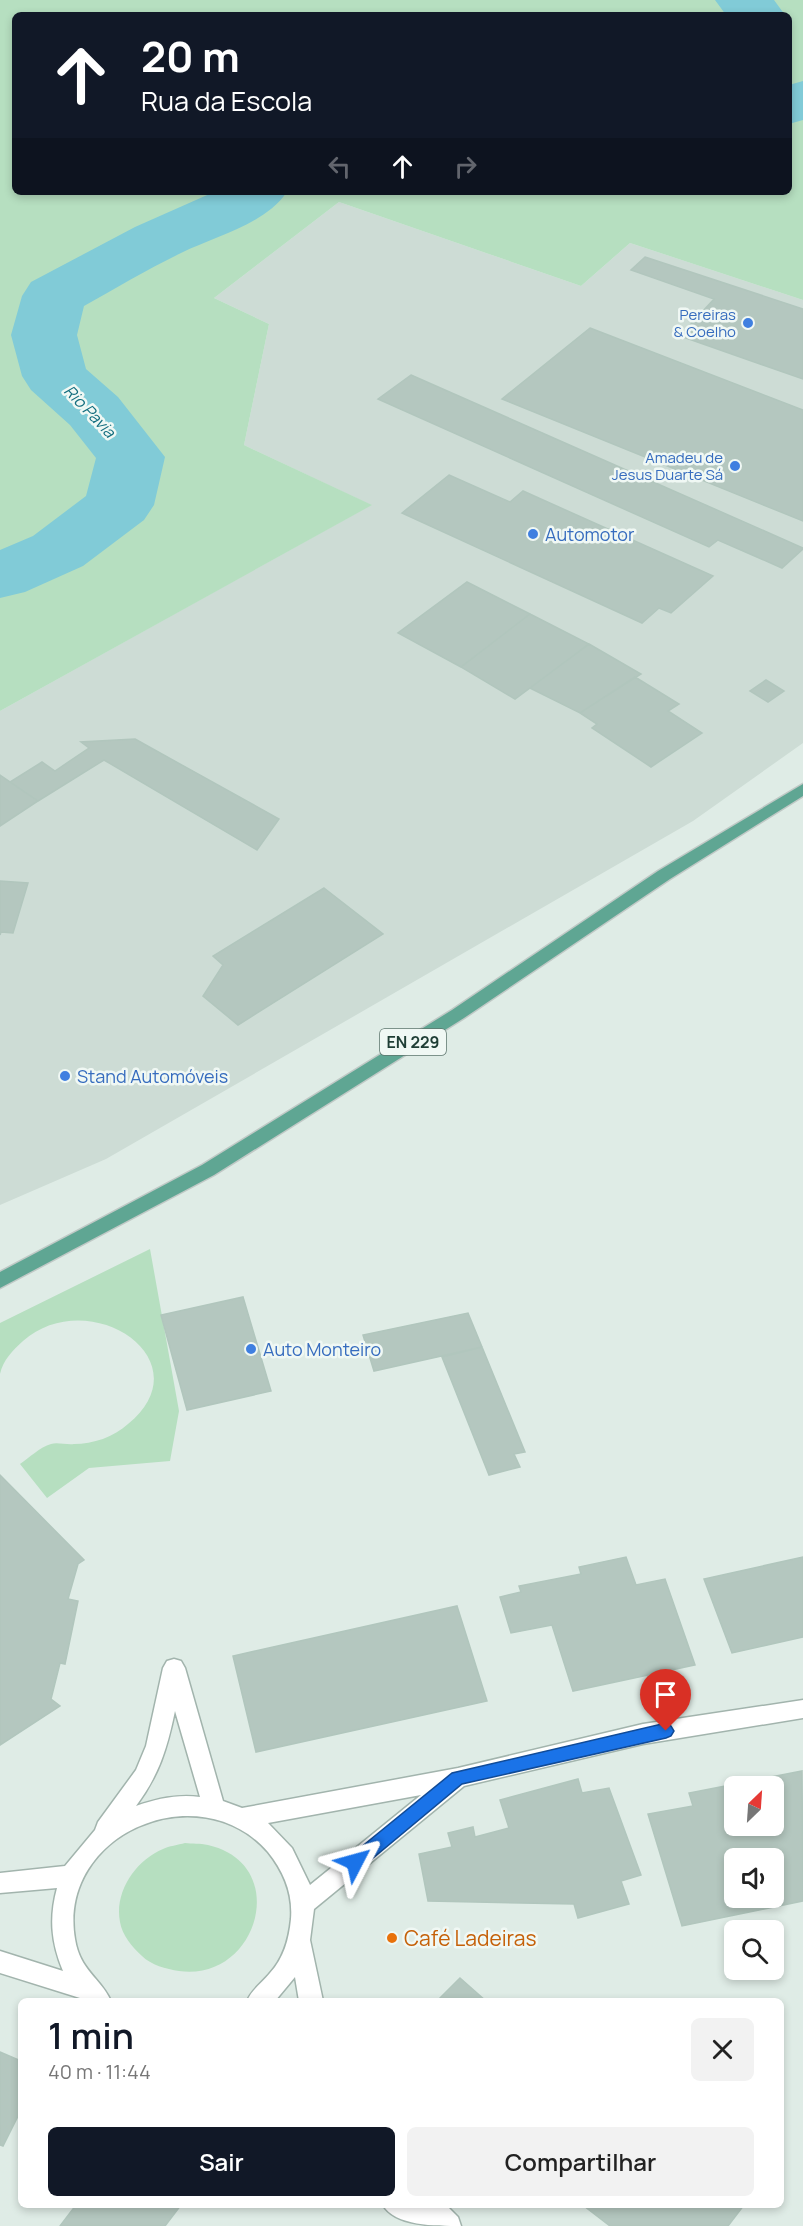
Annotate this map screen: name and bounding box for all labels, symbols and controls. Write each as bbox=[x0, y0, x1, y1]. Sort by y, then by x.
text: 20 m bbox=[141, 27, 240, 85]
icon: ahead bbox=[42, 36, 120, 114]
text: Rua da Escola bbox=[141, 82, 312, 119]
icon: left bbox=[323, 150, 356, 183]
icon: ahead bbox=[386, 150, 419, 183]
icon: right bbox=[449, 150, 482, 183]
place label: Pereiras & Coelho bbox=[674, 304, 736, 342]
marker: Pereiras & Coelho bbox=[741, 316, 755, 330]
water label: Rio Pavia bbox=[59, 380, 121, 443]
place label: Amadeu de Jesus Duarte Sá bbox=[612, 447, 723, 485]
marker: Amadeu de Jesus Duarte Sá bbox=[728, 459, 742, 473]
place label: Automotor bbox=[545, 522, 635, 546]
marker: Automotor bbox=[526, 527, 540, 541]
road number: EN 229 bbox=[380, 1029, 446, 1055]
place label: Stand Automóveis bbox=[77, 1064, 228, 1088]
marker: Stand Automóveis bbox=[58, 1069, 72, 1083]
place label: Auto Monteiro bbox=[263, 1337, 381, 1361]
marker: Auto Monteiro bbox=[244, 1342, 258, 1356]
pin bbox=[640, 1669, 691, 1731]
icon: arrive bbox=[649, 1678, 682, 1711]
north arrow bbox=[724, 1776, 784, 1836]
map controls bbox=[724, 1776, 784, 1980]
position arrow bbox=[323, 1830, 387, 1894]
button: sound bbox=[724, 1848, 784, 1908]
button: search bbox=[724, 1920, 784, 1980]
place label: Café Ladeiras bbox=[404, 1924, 536, 1952]
marker: Café Ladeiras bbox=[385, 1931, 399, 1945]
text: 1 min bbox=[48, 2011, 134, 2060]
button: close bbox=[691, 2018, 754, 2081]
text: 40 m · 11:44 bbox=[48, 2058, 151, 2085]
button: Sair bbox=[48, 2127, 395, 2196]
button: Compartilhar bbox=[407, 2127, 754, 2196]

